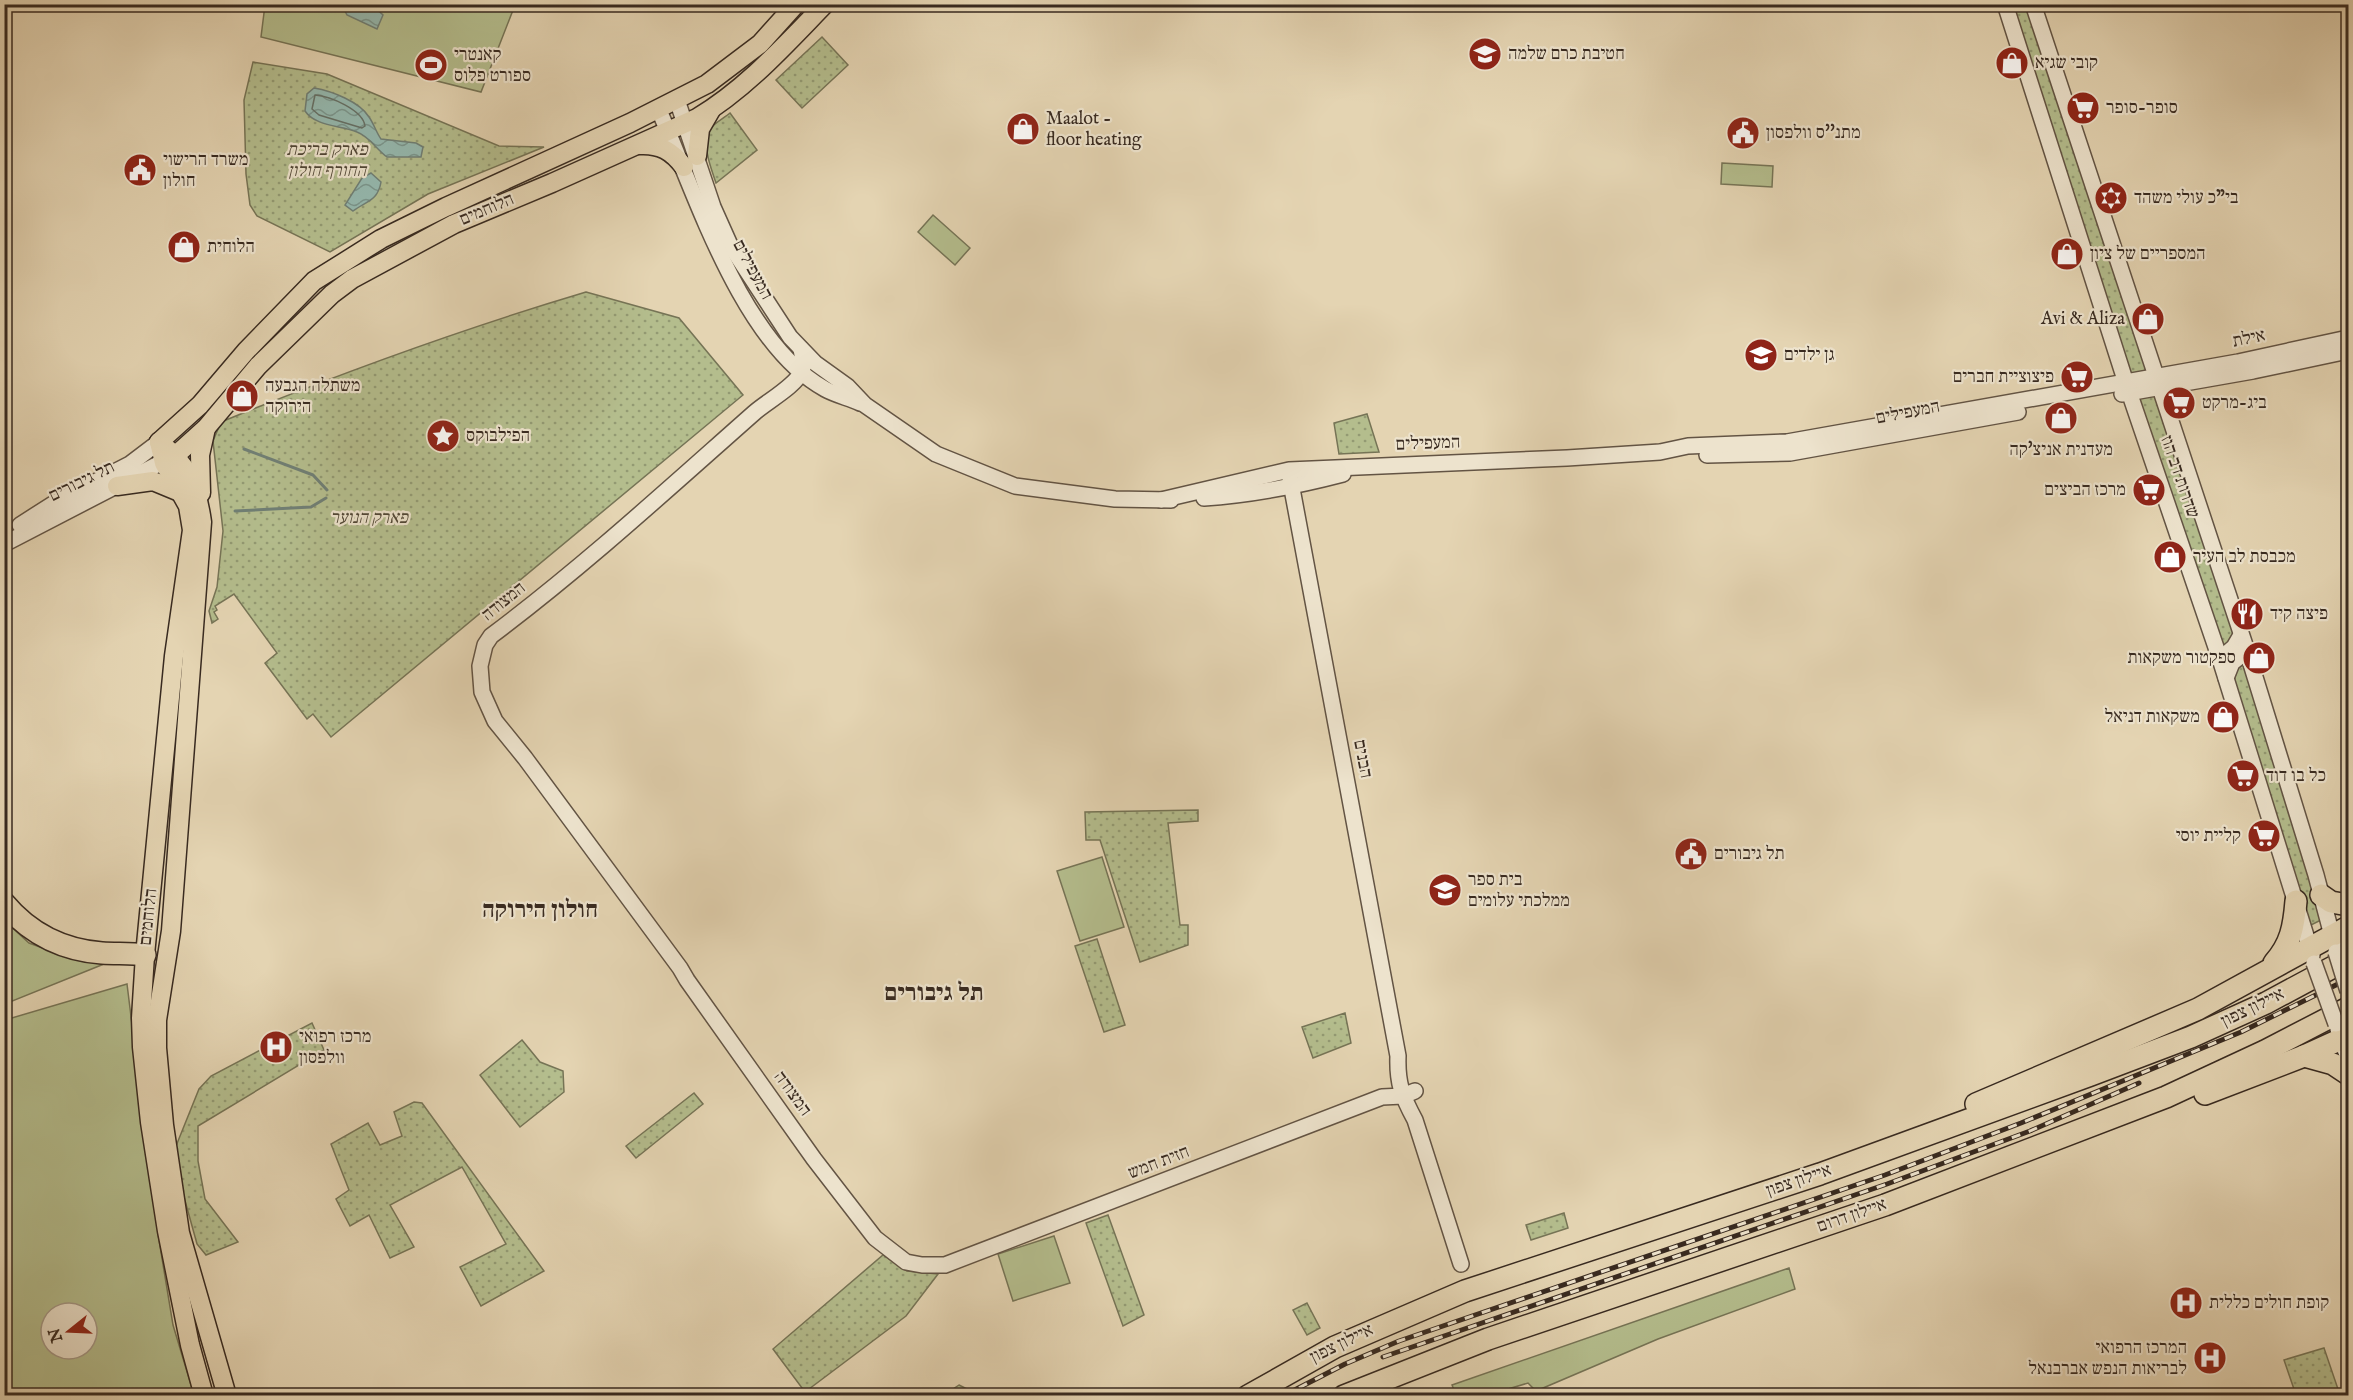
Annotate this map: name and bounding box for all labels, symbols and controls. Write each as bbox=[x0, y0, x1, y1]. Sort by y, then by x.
school or university icon: חטיבת כרם שלמה bbox=[1467, 36, 1503, 72]
place label: חטיבת כרם שלמה bbox=[1508, 43, 1625, 66]
place label: קאנטרי ספורט פלוס bbox=[454, 44, 531, 88]
shop icon: קובי שגיא bbox=[1994, 45, 2030, 81]
sports icon: קאנטרי ספורט פלוס bbox=[413, 47, 449, 83]
place label: קובי שגיא bbox=[2035, 52, 2098, 75]
supermarket icon: סופר-סופר bbox=[2065, 90, 2101, 126]
place label: סופר-סופר bbox=[2106, 97, 2178, 120]
place label: Maalot - floor heating bbox=[1046, 108, 1142, 152]
shop icon: Maalot - floor heating bbox=[1005, 111, 1041, 147]
public building icon: מתנ''ס וולפסון bbox=[1725, 115, 1761, 151]
place label: מתנ''ס וולפסון bbox=[1766, 122, 1861, 145]
park label: פארק בריכת החורף חולון bbox=[286, 139, 368, 183]
place label: משרד הרישוי חולון bbox=[163, 149, 248, 193]
public building icon: משרד הרישוי חולון bbox=[122, 152, 158, 188]
synagogue icon: בי"כ עולי משהד bbox=[2093, 180, 2129, 216]
place label: בי"כ עולי משהד bbox=[2134, 187, 2239, 210]
street label: הלוחמים bbox=[456, 188, 518, 232]
shop icon: הלוחית bbox=[166, 229, 202, 265]
place label: הלוחית bbox=[207, 236, 255, 259]
street label: המעפילים bbox=[727, 236, 777, 304]
shop icon: המספריים של ציון bbox=[2049, 236, 2085, 272]
place label: המספריים של ציון bbox=[2090, 243, 2206, 266]
shop icon: Avi & Aliza bbox=[2130, 301, 2166, 337]
place label: Avi & Aliza bbox=[2040, 308, 2125, 331]
street label: אילת bbox=[2230, 324, 2268, 354]
school or university icon: גן ילדים bbox=[1743, 337, 1779, 373]
place label: גן ילדים bbox=[1784, 344, 1835, 367]
supermarket icon: פיצוציית חברים bbox=[2059, 359, 2095, 395]
place label: פיצוציית חברים bbox=[1953, 366, 2054, 389]
place label: משתלה הגבעה הירוקה bbox=[265, 375, 361, 419]
shop icon: משתלה הגבעה הירוקה bbox=[224, 378, 260, 414]
supermarket icon: ביג-מרקט bbox=[2161, 385, 2197, 421]
place label: ביג-מרקט bbox=[2202, 392, 2267, 415]
street label: המעפילים bbox=[1874, 396, 1942, 430]
shop icon: מעדנית אניצ'קה bbox=[2043, 400, 2079, 436]
place icon: הפילבוקס bbox=[425, 418, 461, 454]
place label: הפילבוקס bbox=[466, 425, 530, 448]
street label: המעפילים bbox=[1395, 431, 1461, 457]
street label: שדרות דב הוז bbox=[2154, 432, 2204, 522]
place label: מעדנית אניצ'קה bbox=[2009, 439, 2113, 462]
street label: תל גיבורים bbox=[45, 456, 119, 508]
supermarket icon: מרכז הביצים bbox=[2131, 472, 2167, 508]
place label: מרכז הביצים bbox=[2044, 479, 2126, 502]
park label: פארק הנוער bbox=[330, 507, 409, 530]
shop icon: מכבסת לב העיר bbox=[2152, 539, 2188, 575]
place label: מכבסת לב העיר bbox=[2193, 546, 2296, 569]
street label: המצודה bbox=[477, 577, 531, 627]
restaurant icon: פיצה קיד bbox=[2229, 596, 2265, 632]
place label: פיצה קיד bbox=[2270, 603, 2328, 626]
shop icon: ספקטור משקאות bbox=[2241, 640, 2277, 676]
place label: ספקטור משקאות bbox=[2128, 647, 2236, 670]
shop icon: משקאות דניאל bbox=[2205, 699, 2241, 735]
place label: משקאות דניאל bbox=[2105, 706, 2200, 729]
street label: הבנים bbox=[1347, 738, 1377, 780]
supermarket icon: כל בו דוד bbox=[2225, 758, 2261, 794]
place label: כל בו דוד bbox=[2266, 765, 2326, 788]
supermarket icon: קליית יוסי bbox=[2246, 818, 2282, 854]
place label: קליית יוסי bbox=[2176, 825, 2241, 848]
public building icon: תל גיבורים bbox=[1673, 836, 1709, 872]
place label: תל גיבורים bbox=[1714, 843, 1785, 866]
place label: בית ספר ממלכתי עלומים bbox=[1468, 869, 1570, 913]
school or university icon: בית ספר ממלכתי עלומים bbox=[1427, 872, 1463, 908]
street label: הלוחמים bbox=[135, 887, 163, 947]
district label: חולון הירוקה bbox=[482, 895, 598, 926]
district label: תל גיבורים bbox=[884, 978, 984, 1009]
street label: איילון צפון bbox=[2218, 983, 2288, 1033]
place label: מרכז רפואי וולפסון bbox=[299, 1026, 371, 1070]
hospital icon: מרכז רפואי וולפסון bbox=[258, 1029, 294, 1065]
street label: המצודה bbox=[768, 1067, 816, 1121]
street label: חזית חמש bbox=[1125, 1141, 1193, 1185]
street label: איילון צפון bbox=[1763, 1159, 1835, 1203]
street label: איילון דרום bbox=[1814, 1193, 1890, 1239]
hospital icon: קופת חולים כללית bbox=[2168, 1285, 2204, 1321]
place label: קופת חולים כללית bbox=[2209, 1292, 2329, 1315]
north arrow bbox=[39, 1301, 99, 1361]
street label: איילון צפון bbox=[1307, 1319, 1377, 1369]
text: N bbox=[45, 1325, 69, 1346]
place label: המרכז הרפואי לבריאות הנפש אברבנאל bbox=[2028, 1337, 2187, 1381]
hospital icon: המרכז הרפואי לבריאות הנפש אברבנאל bbox=[2192, 1340, 2228, 1376]

